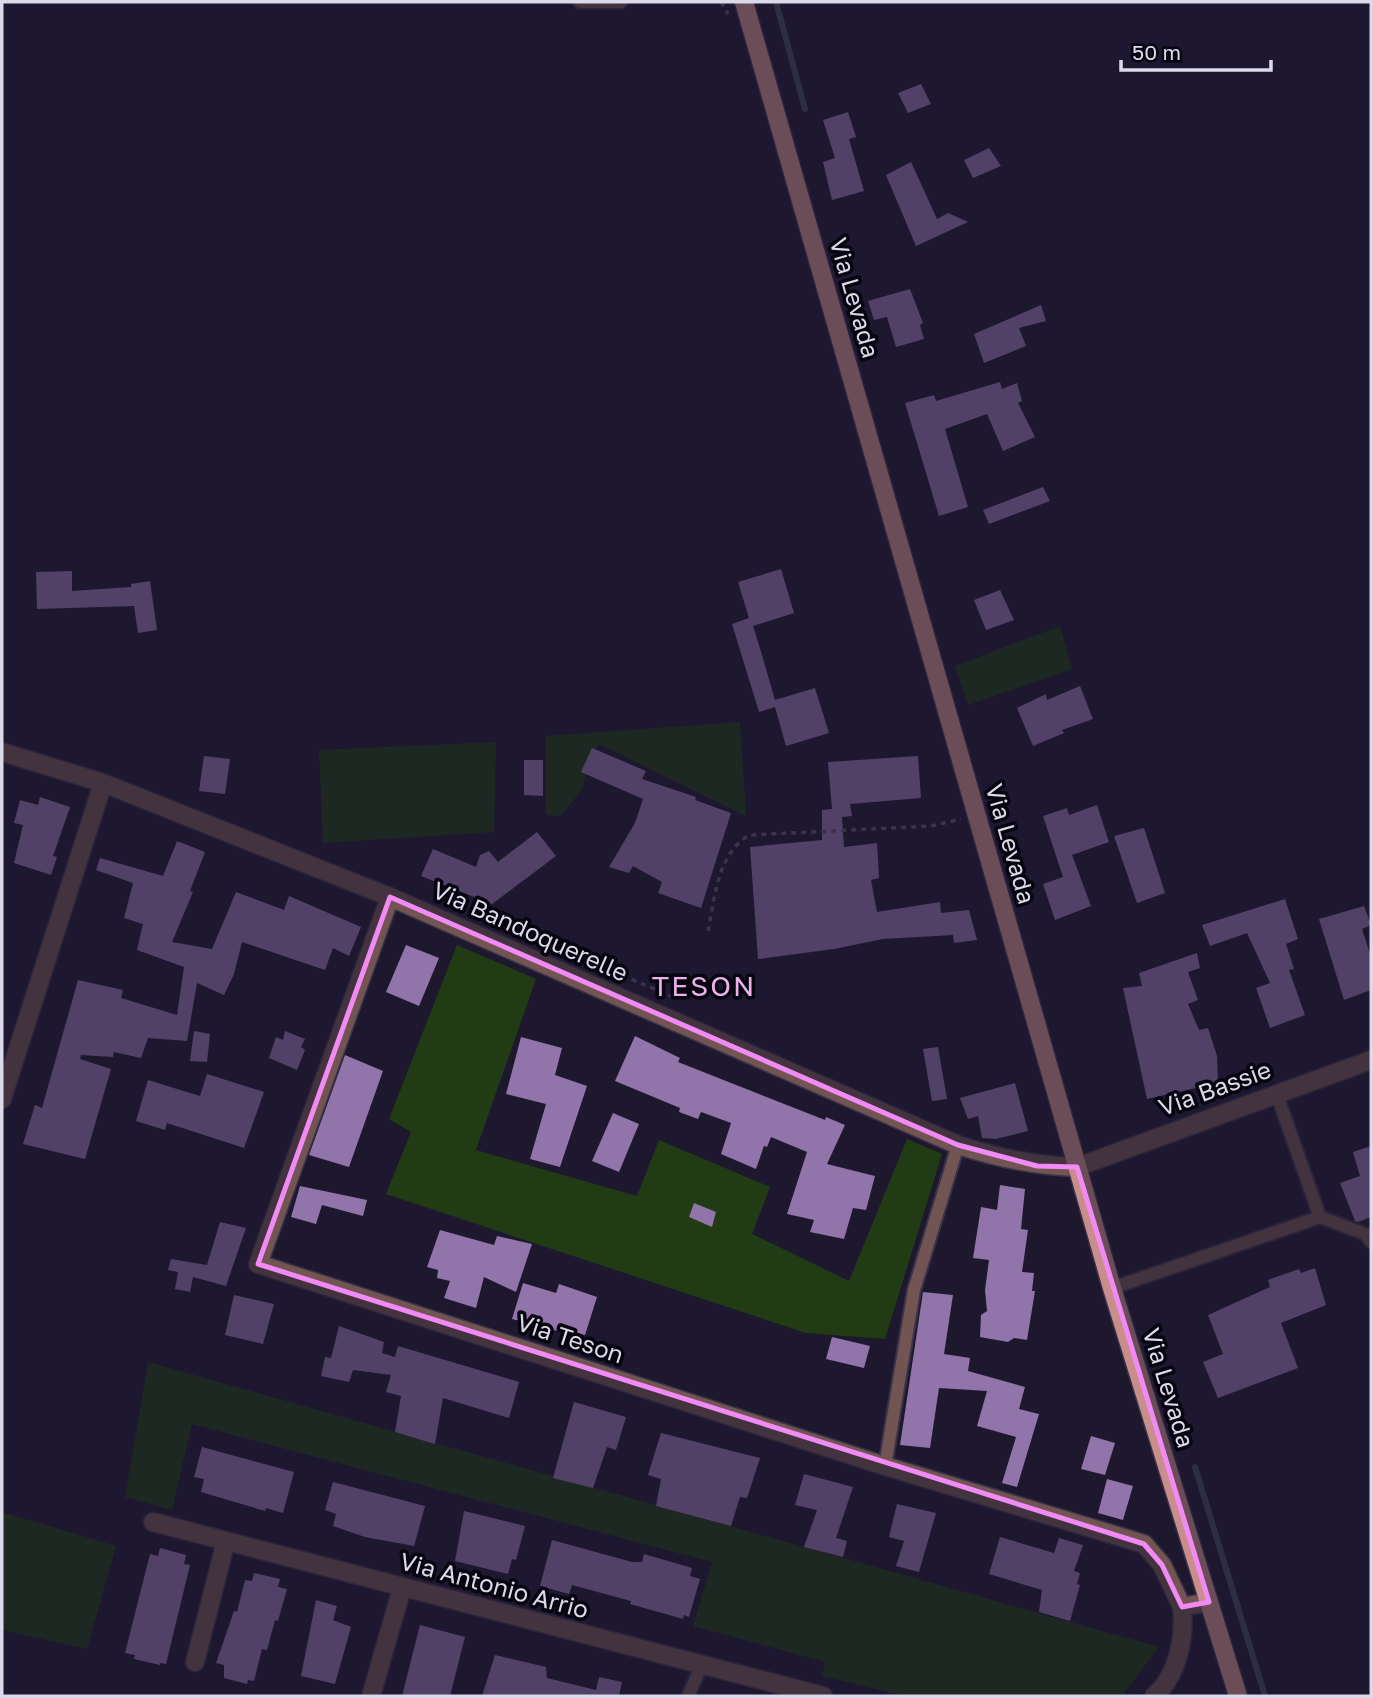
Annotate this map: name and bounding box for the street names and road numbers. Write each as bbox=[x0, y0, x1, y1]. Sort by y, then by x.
street label: Via Levada bbox=[824, 234, 886, 361]
street label: Via Levada bbox=[980, 780, 1042, 907]
street label: Via Bandoquerelle bbox=[428, 874, 633, 987]
street label: Via Bassie bbox=[1154, 1054, 1275, 1121]
street label: Via Teson bbox=[513, 1307, 628, 1368]
street label: Via Levada bbox=[1138, 1324, 1201, 1451]
street label: Via Antonio Arrio bbox=[397, 1545, 592, 1624]

